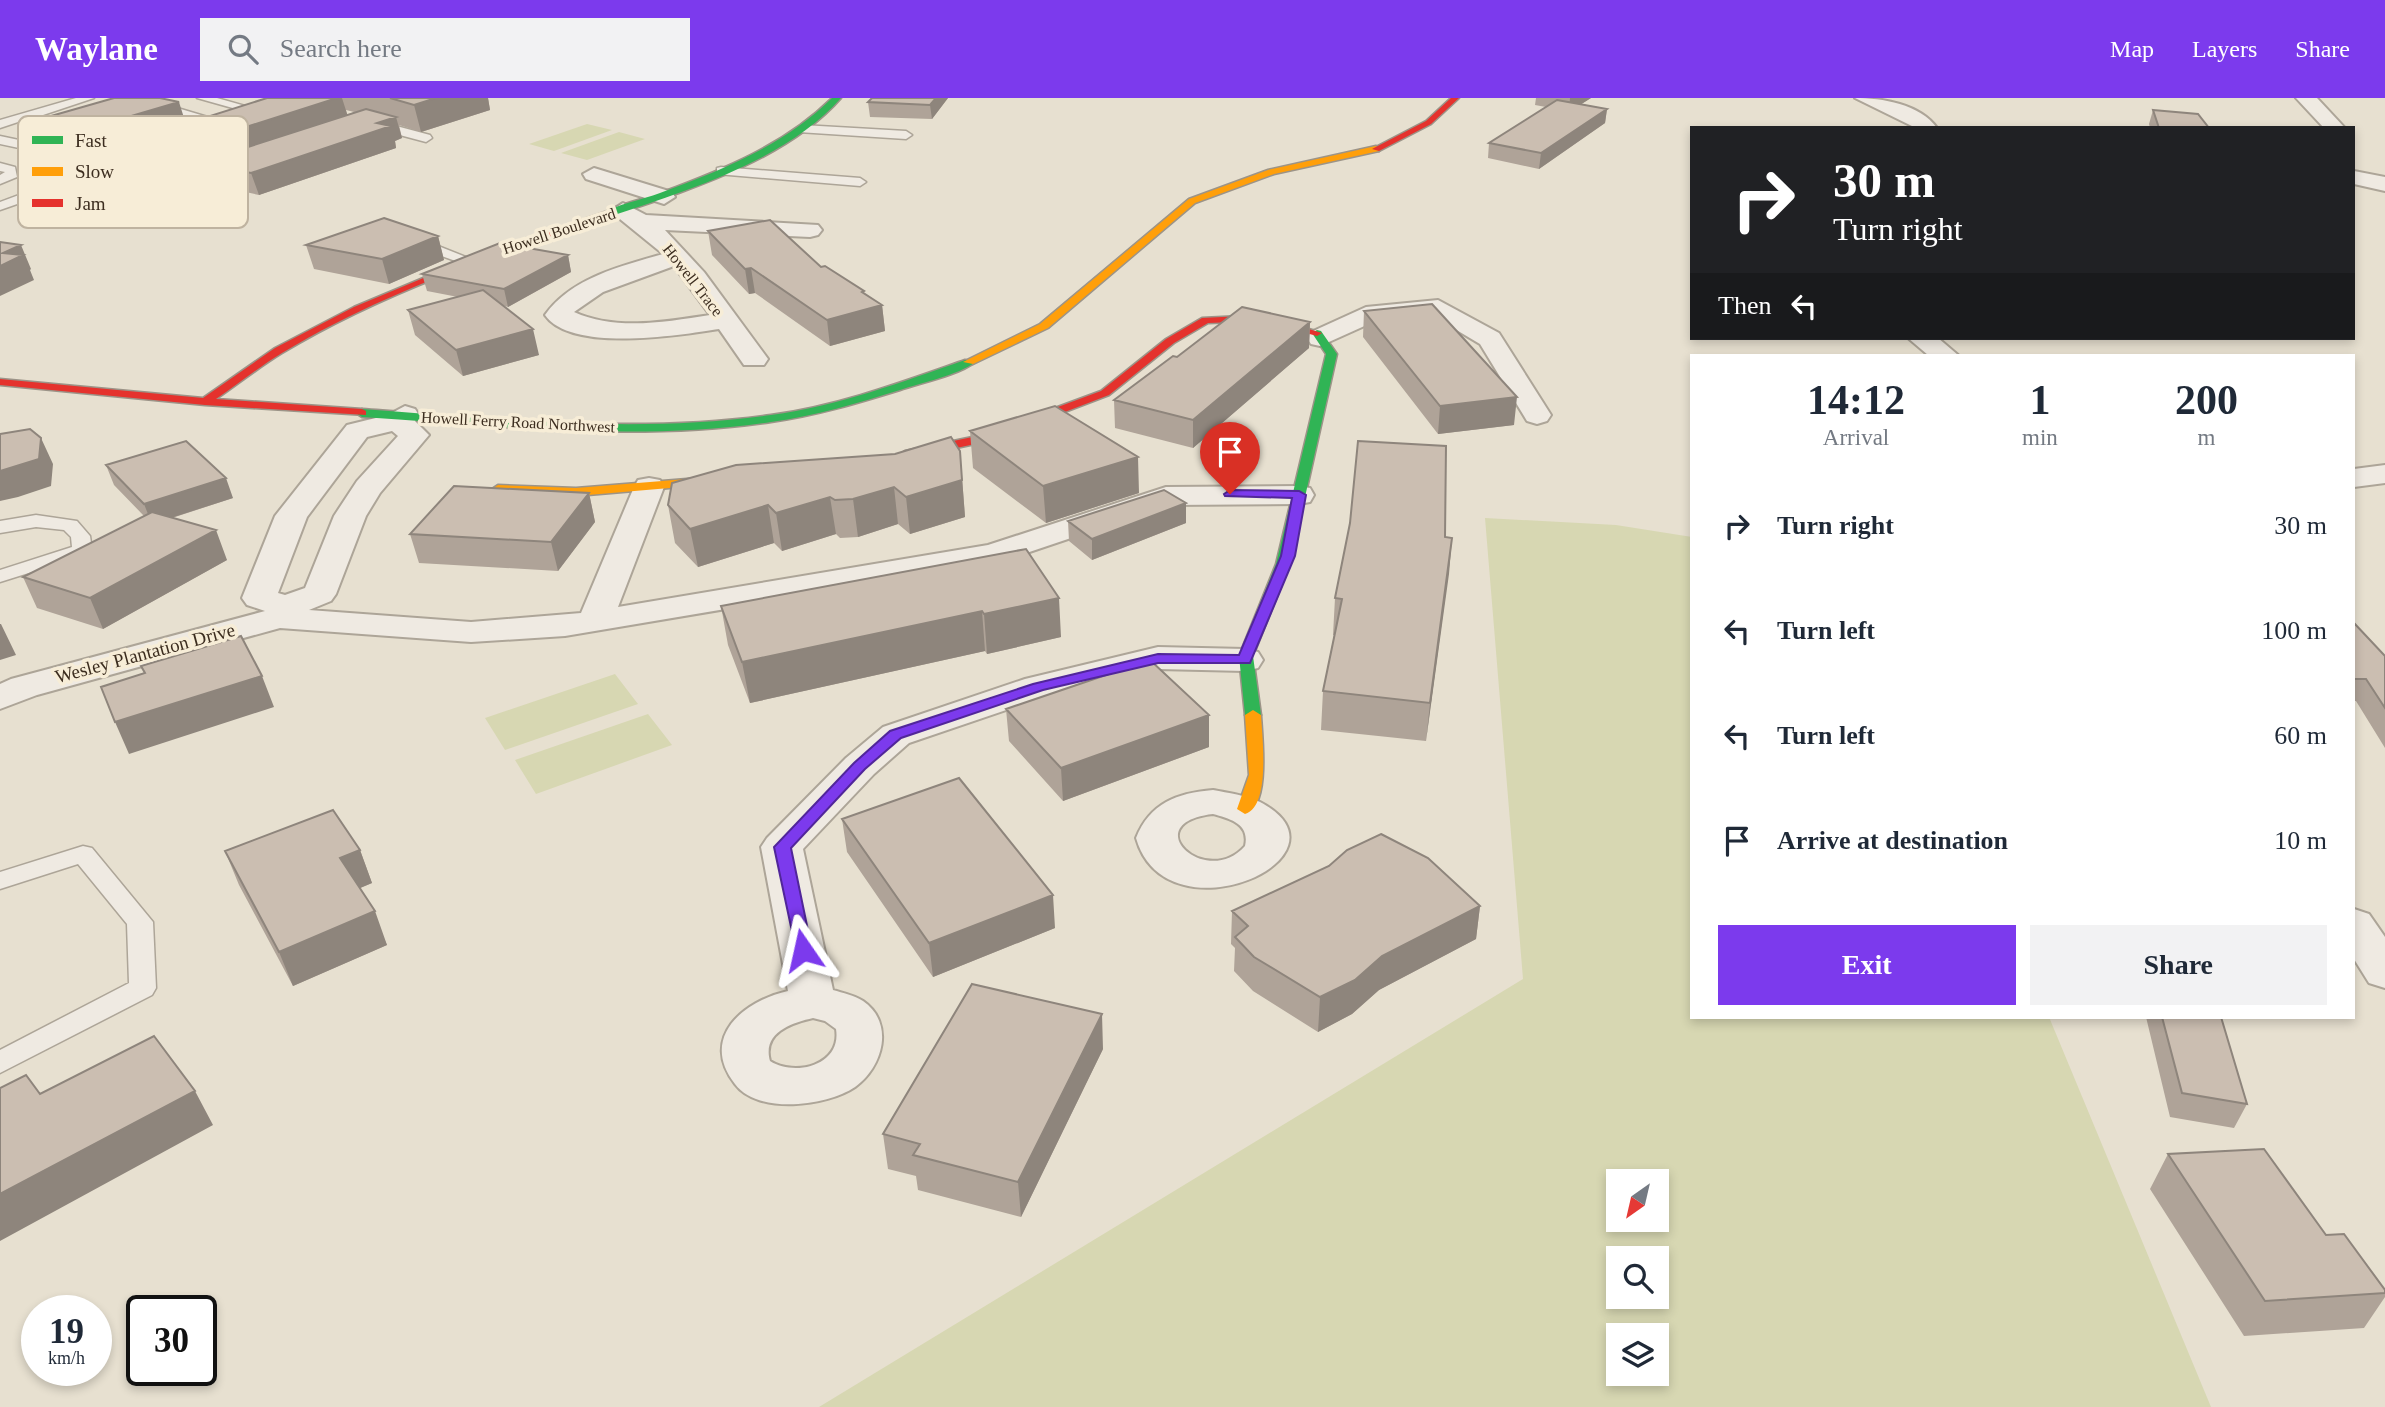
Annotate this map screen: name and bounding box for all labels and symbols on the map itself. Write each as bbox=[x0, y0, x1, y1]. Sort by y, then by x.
legend bbox=[18, 116, 248, 228]
text: Fast bbox=[75, 130, 107, 151]
text: Slow bbox=[75, 161, 114, 182]
text: Jam bbox=[75, 193, 106, 214]
street label: Howell Boulevard bbox=[500, 205, 618, 257]
street label: Howell Trace bbox=[660, 241, 726, 319]
street label: Howell Ferry Road Northwest bbox=[421, 408, 616, 437]
pin bbox=[1200, 422, 1260, 494]
street label: Wesley Plantation Drive bbox=[53, 619, 237, 687]
position arrow bbox=[766, 913, 840, 987]
north arrow bbox=[1606, 1169, 1670, 1232]
speed limit sign: 30 bbox=[126, 1295, 217, 1386]

